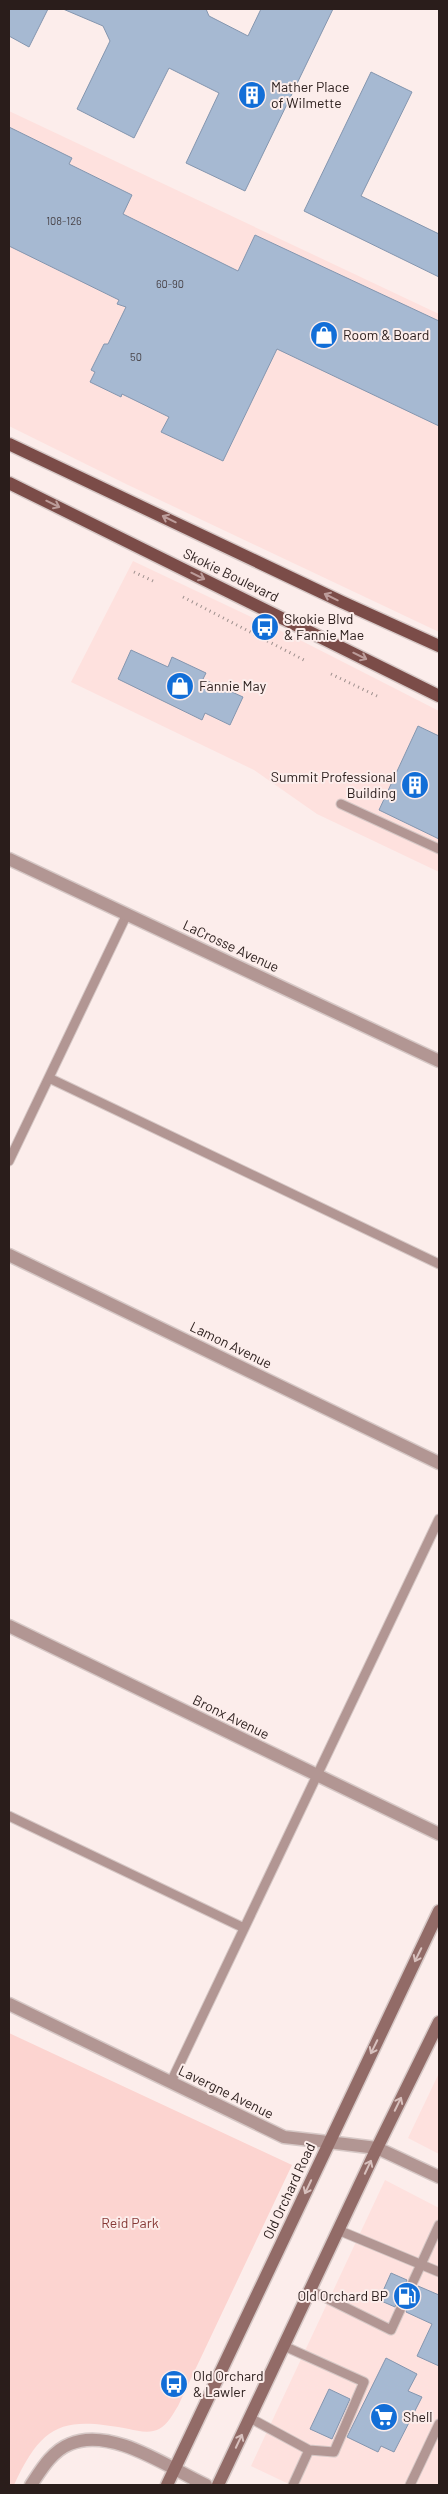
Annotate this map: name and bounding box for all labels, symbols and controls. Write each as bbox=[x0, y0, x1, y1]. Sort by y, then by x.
place label: Mather Place of Wilmette bbox=[271, 78, 349, 111]
building icon: Mather Place of Wilmette bbox=[237, 80, 267, 110]
house number: 108-126 bbox=[46, 214, 82, 227]
house number: 60-90 bbox=[156, 277, 184, 290]
shop icon: Room & Board bbox=[309, 320, 339, 350]
place label: Room & Board bbox=[343, 326, 429, 343]
house number: 50 bbox=[130, 350, 142, 363]
one-way arrow bbox=[45, 500, 60, 509]
one-way arrow bbox=[161, 514, 176, 524]
street label: Skokie Boulevard bbox=[181, 544, 282, 605]
one-way arrow bbox=[191, 571, 206, 581]
one-way arrow bbox=[324, 592, 339, 601]
place label: Skokie Blvd & Fannie Mae bbox=[284, 610, 364, 643]
bus stop icon: Skokie Blvd & Fannie Mae bbox=[250, 612, 280, 642]
one-way arrow bbox=[352, 651, 367, 661]
shop icon: Fannie May bbox=[165, 671, 195, 701]
place label: Fannie May bbox=[199, 677, 267, 694]
place label: Summit Professional Building bbox=[271, 768, 396, 801]
building icon: Summit Professional Building bbox=[400, 770, 430, 800]
street label: LaCrosse Avenue bbox=[180, 916, 282, 975]
street label: Lamon Avenue bbox=[187, 1317, 275, 1372]
street label: Bronx Avenue bbox=[190, 1691, 272, 1742]
one-way arrow bbox=[413, 1947, 422, 1962]
one-way arrow bbox=[369, 2039, 378, 2054]
street label: Lavergne Avenue bbox=[176, 2061, 276, 2122]
one-way arrow bbox=[394, 2097, 404, 2112]
street label: Old Orchard Road bbox=[259, 2140, 318, 2242]
one-way arrow bbox=[363, 2159, 373, 2174]
one-way arrow bbox=[302, 2179, 312, 2194]
park label: Reid Park bbox=[101, 2214, 159, 2231]
fuel station icon: Old Orchard BP bbox=[392, 2281, 422, 2311]
place label: Old Orchard BP bbox=[297, 2287, 388, 2304]
place label: Old Orchard & Lawler bbox=[193, 2367, 264, 2400]
bus stop icon: Old Orchard & Lawler bbox=[159, 2369, 189, 2399]
supermarket icon: Shell bbox=[369, 2402, 399, 2432]
place label: Shell bbox=[403, 2408, 433, 2425]
one-way arrow bbox=[235, 2434, 244, 2449]

